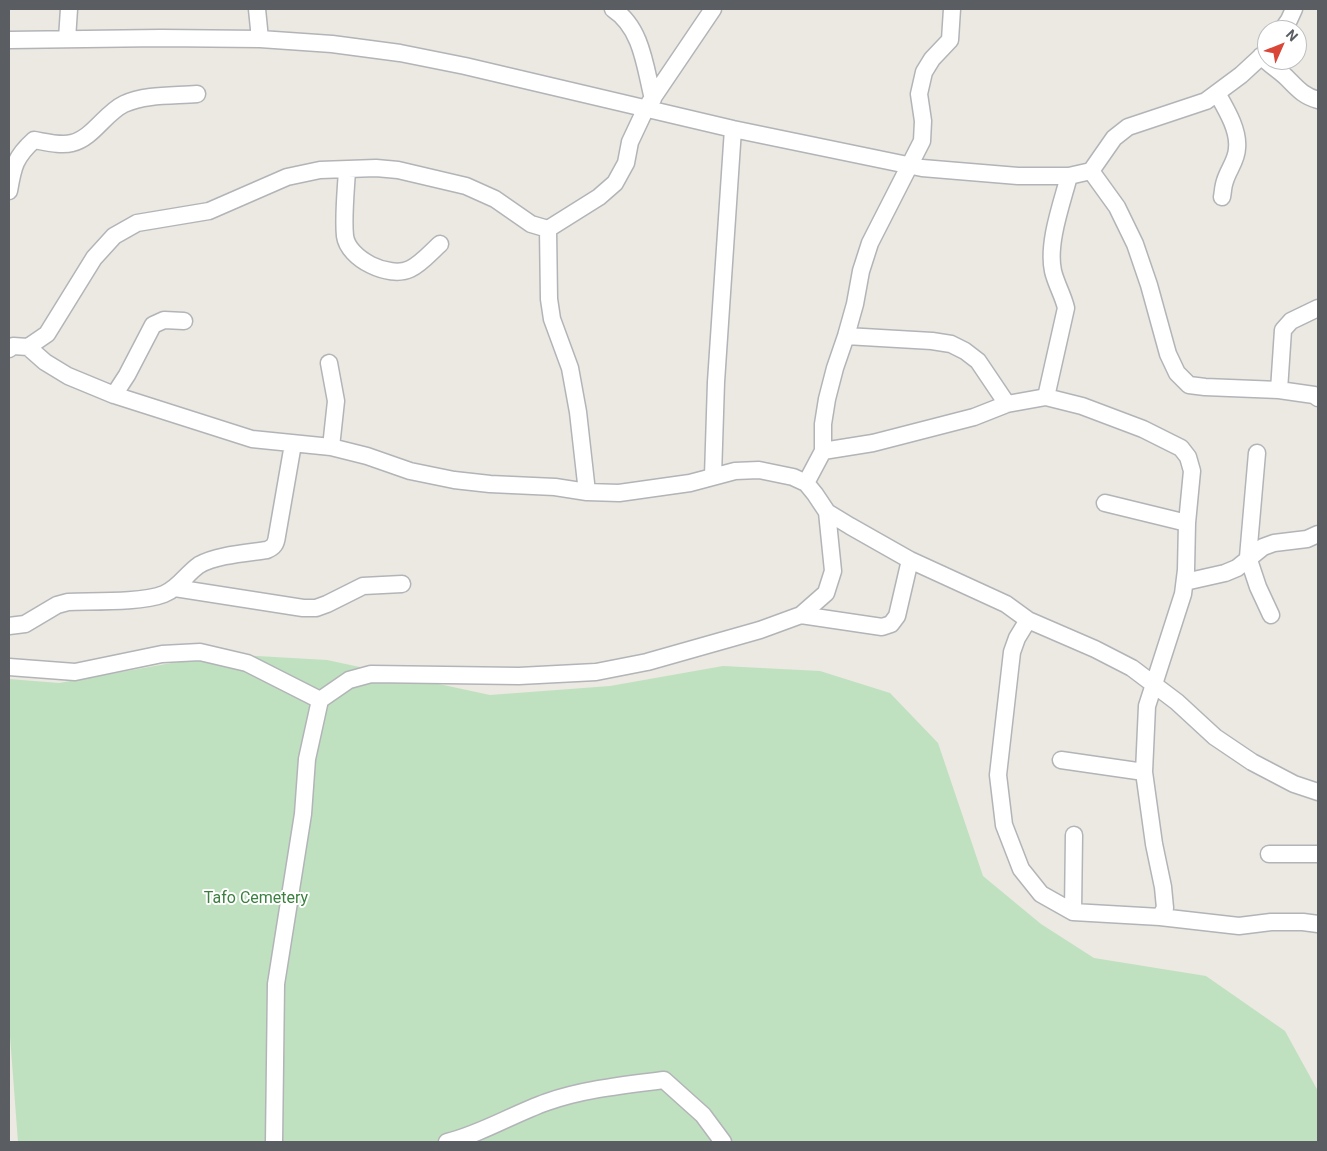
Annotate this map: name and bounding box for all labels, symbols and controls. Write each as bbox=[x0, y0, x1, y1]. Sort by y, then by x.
north arrow bbox=[1257, 20, 1307, 70]
text: N bbox=[1283, 26, 1301, 44]
park label: Tafo Cemetery bbox=[204, 889, 308, 909]

